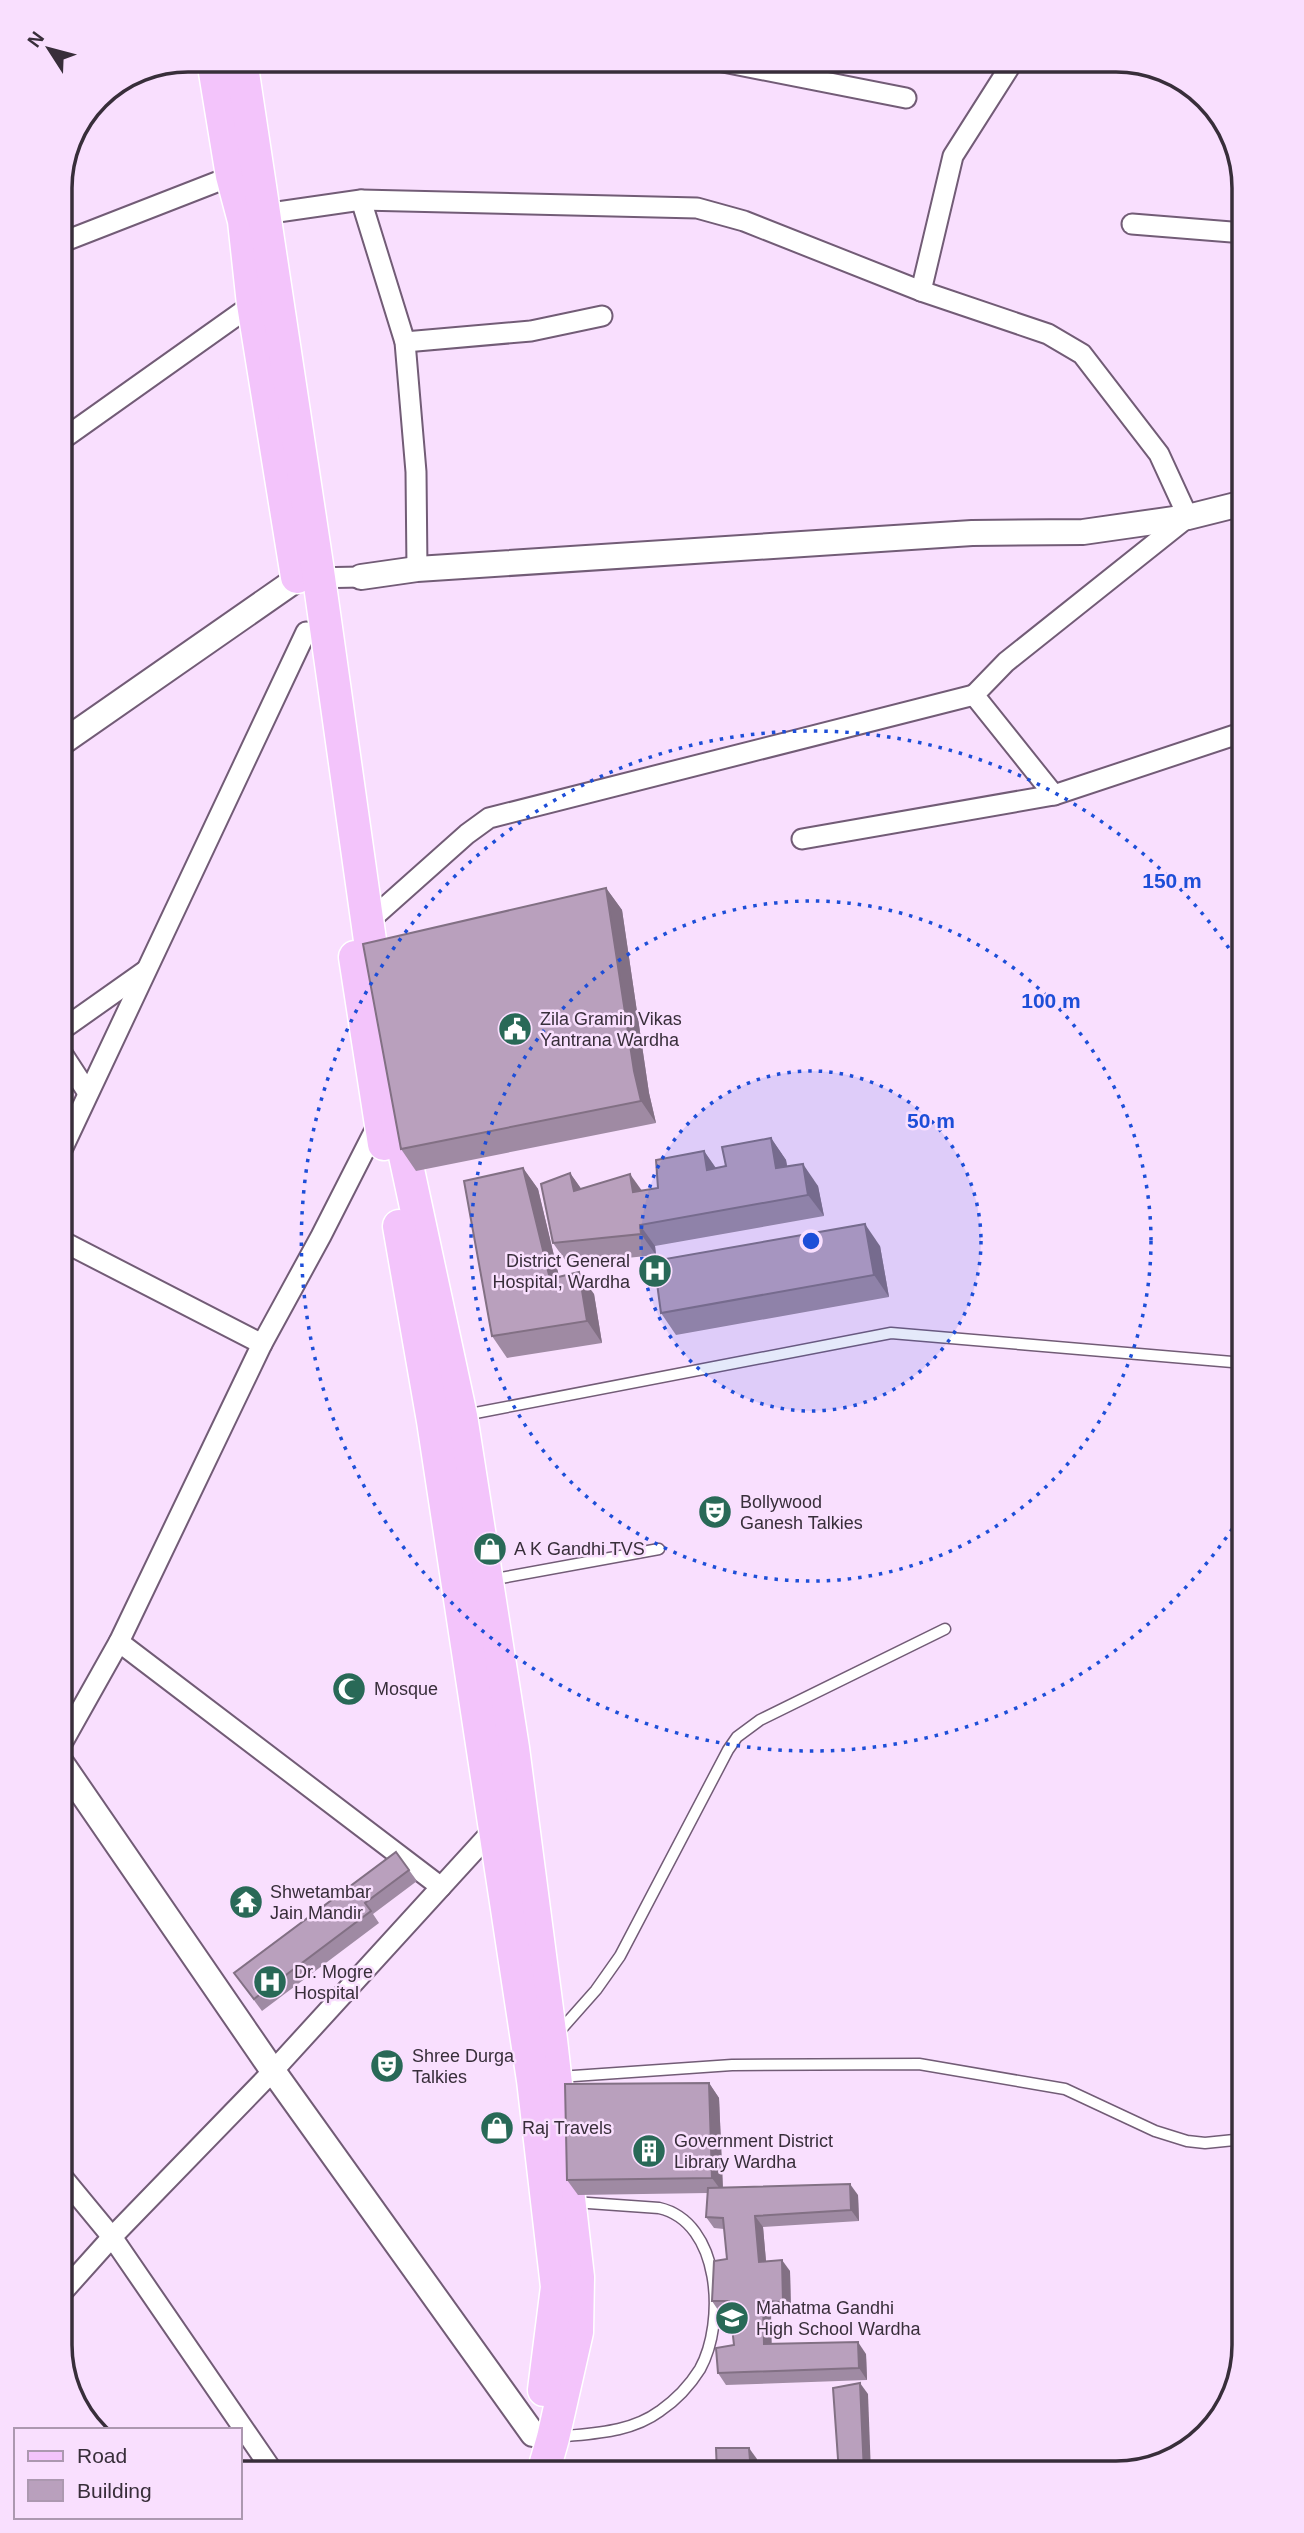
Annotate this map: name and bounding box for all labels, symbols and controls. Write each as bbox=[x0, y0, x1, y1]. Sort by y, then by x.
north arrow bbox=[14, 14, 84, 84]
text: N bbox=[23, 28, 48, 51]
text: 150 m bbox=[1142, 869, 1202, 892]
text: 100 m bbox=[1021, 989, 1081, 1012]
place label: Zila Gramin Vikas Yantrana Wardha bbox=[540, 1009, 682, 1050]
public building icon: Zila Gramin Vikas Yantrana Wardha bbox=[496, 1010, 534, 1048]
text: 50 m bbox=[907, 1109, 955, 1132]
centre of rings bbox=[799, 1229, 823, 1253]
place label: District General Hospital, Wardha bbox=[493, 1251, 631, 1292]
hospital icon: District General Hospital, Wardha bbox=[636, 1252, 674, 1290]
place label: Bollywood Ganesh Talkies bbox=[740, 1492, 863, 1533]
theatre icon: Bollywood Ganesh Talkies bbox=[696, 1493, 734, 1531]
shop icon: A K Gandhi TVS bbox=[471, 1530, 509, 1568]
place label: A K Gandhi TVS bbox=[514, 1539, 645, 1559]
mosque icon: Mosque bbox=[330, 1670, 368, 1708]
place label: Mosque bbox=[374, 1679, 438, 1699]
place label: Shwetambar Jain Mandir bbox=[270, 1882, 371, 1923]
temple icon: Shwetambar Jain Mandir bbox=[227, 1883, 265, 1921]
place label: Dr. Mogre Hospital bbox=[294, 1962, 373, 2003]
hospital icon: Dr. Mogre Hospital bbox=[251, 1963, 289, 2001]
place label: Shree Durga Talkies bbox=[412, 2046, 515, 2087]
theatre icon: Shree Durga Talkies bbox=[368, 2047, 406, 2085]
shop icon: Raj Travels bbox=[478, 2109, 516, 2147]
place label: Raj Travels bbox=[522, 2118, 612, 2138]
place label: Government District Library Wardha bbox=[674, 2131, 833, 2172]
building icon: Government District Library Wardha bbox=[630, 2132, 668, 2170]
place label: Mahatma Gandhi High School Wardha bbox=[756, 2298, 921, 2339]
school or university icon: Mahatma Gandhi High School Wardha bbox=[713, 2299, 751, 2337]
legend bbox=[14, 2428, 242, 2519]
text: Road bbox=[77, 2444, 127, 2467]
text: Building bbox=[77, 2479, 152, 2502]

